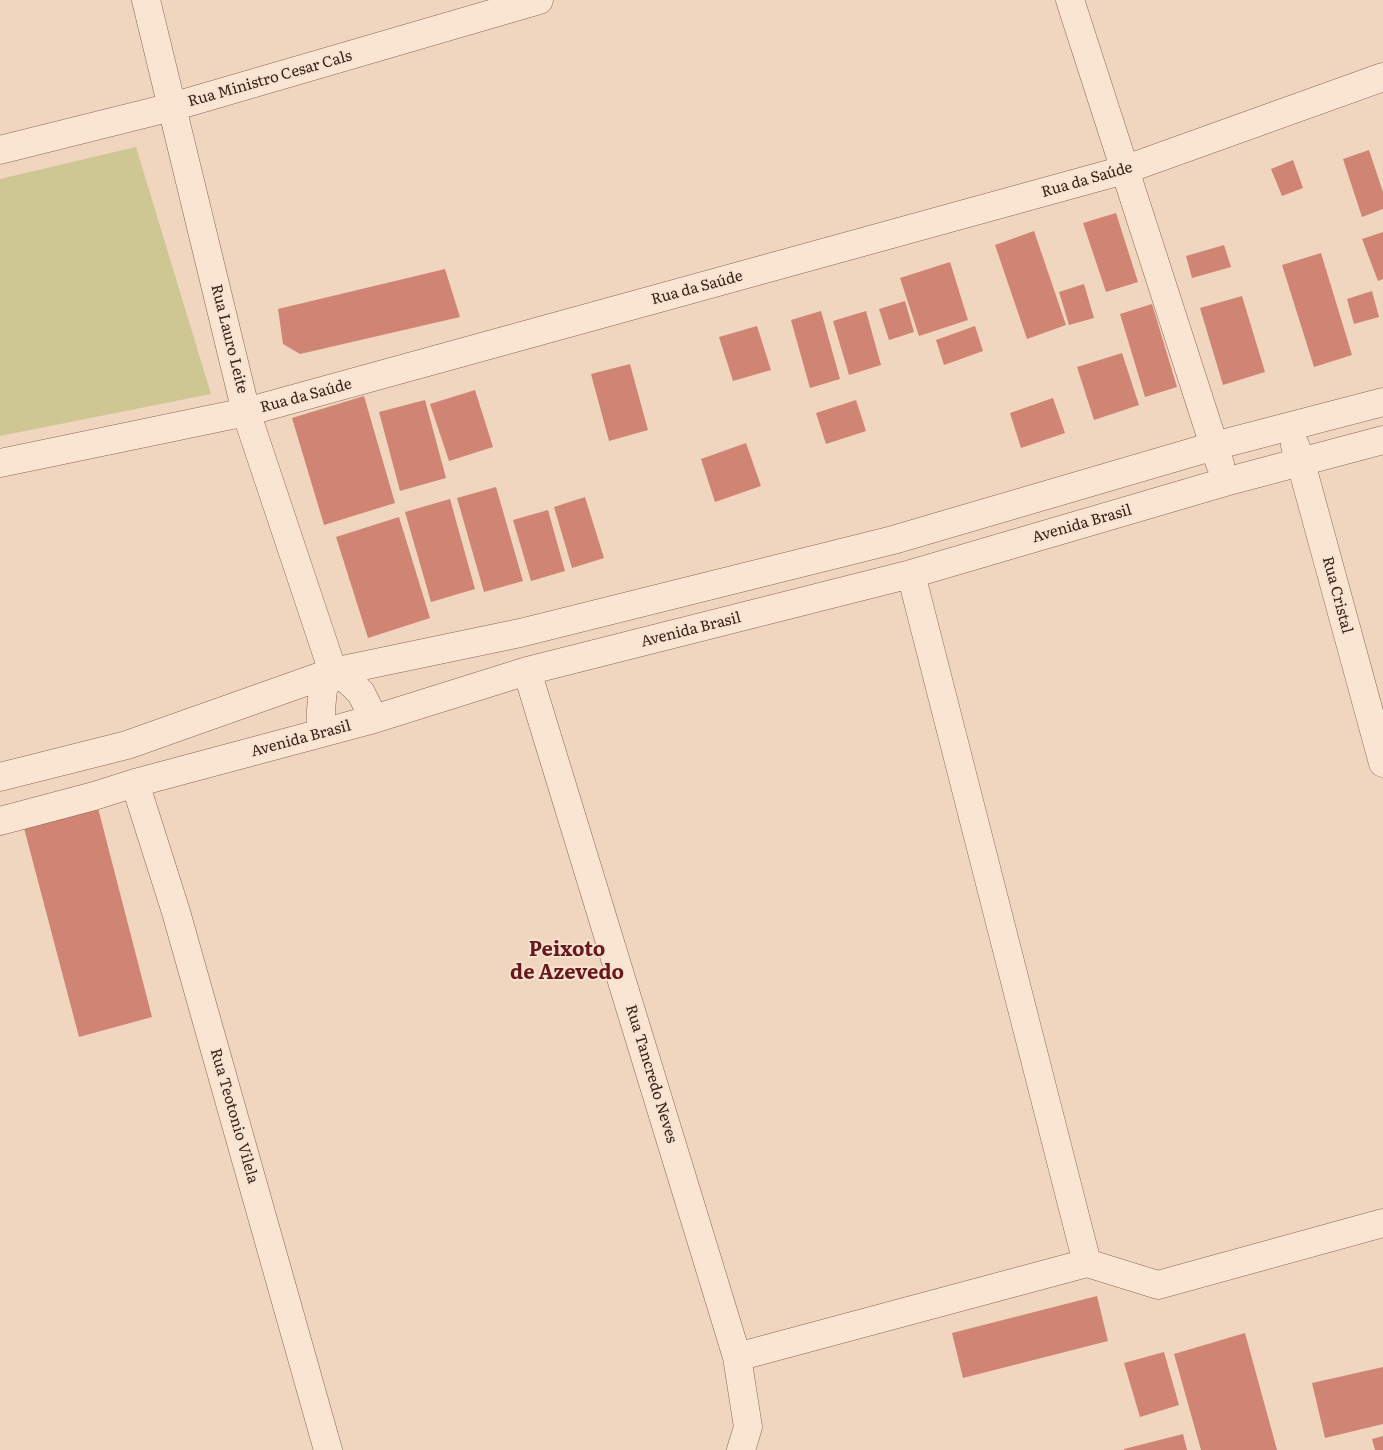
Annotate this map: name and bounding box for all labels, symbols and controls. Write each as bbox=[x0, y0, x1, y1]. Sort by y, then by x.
street label: Rua Ministro Cesar Cals bbox=[186, 47, 354, 111]
street label: Rua da Saúde bbox=[1039, 158, 1135, 202]
street label: Rua da Saúde bbox=[649, 267, 745, 309]
street label: Rua Lauro Leite bbox=[207, 282, 251, 396]
street label: Rua da Saúde bbox=[258, 375, 354, 417]
street label: Avenida Brasil bbox=[1030, 501, 1134, 547]
street label: Rua Cristal bbox=[1318, 555, 1356, 635]
street label: Avenida Brasil bbox=[639, 609, 743, 651]
street label: Avenida Brasil bbox=[249, 717, 353, 761]
district label: Peixoto de Azevedo bbox=[510, 938, 624, 985]
street label: Rua Tancredo Neves bbox=[621, 1003, 681, 1145]
street label: Rua Teotonio Vilela bbox=[206, 1046, 262, 1186]

